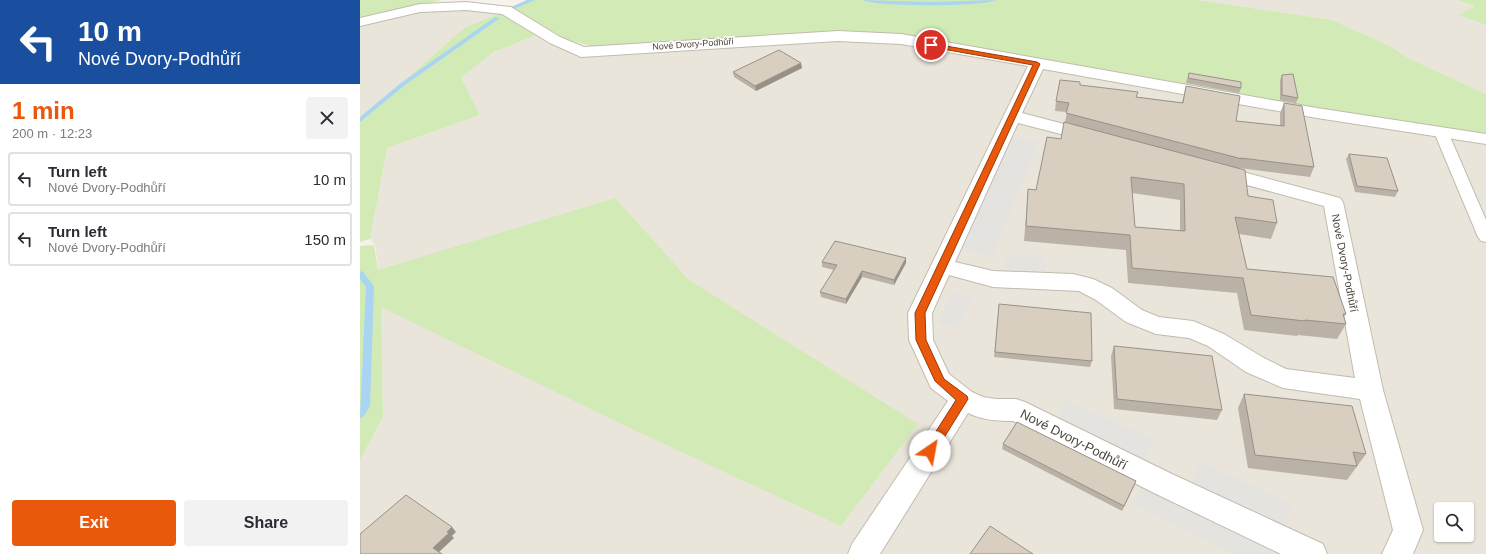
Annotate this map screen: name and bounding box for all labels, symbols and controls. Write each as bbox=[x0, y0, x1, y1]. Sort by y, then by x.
icon: left bbox=[12, 16, 64, 68]
text: 10 m bbox=[78, 16, 142, 47]
pin bbox=[914, 28, 948, 62]
icon: arrive bbox=[920, 34, 942, 56]
street label: Nové Dvory-Podhůří bbox=[652, 36, 735, 52]
text: Nové Dvory-Podhůří bbox=[78, 49, 241, 69]
text: 1 min bbox=[12, 97, 75, 124]
button: close bbox=[306, 97, 348, 139]
text: 200 m · 12:23 bbox=[12, 126, 92, 141]
text: Turn left bbox=[48, 163, 107, 180]
icon: left bbox=[14, 168, 36, 190]
text: 10 m bbox=[313, 171, 346, 188]
text: Nové Dvory-Podhůří bbox=[48, 180, 166, 195]
street label: Nové Dvory-Podhůří bbox=[1330, 213, 1360, 313]
text: Turn left bbox=[48, 223, 107, 240]
icon: left bbox=[14, 228, 36, 250]
text: 150 m bbox=[304, 231, 346, 248]
text: Nové Dvory-Podhůří bbox=[48, 240, 166, 255]
street label: Nové Dvory-Podhůří bbox=[1018, 406, 1130, 473]
position arrow bbox=[909, 430, 951, 472]
button: Exit bbox=[12, 500, 176, 546]
button: Share bbox=[184, 500, 348, 546]
map controls bbox=[1434, 502, 1474, 542]
button: search bbox=[1434, 502, 1474, 542]

